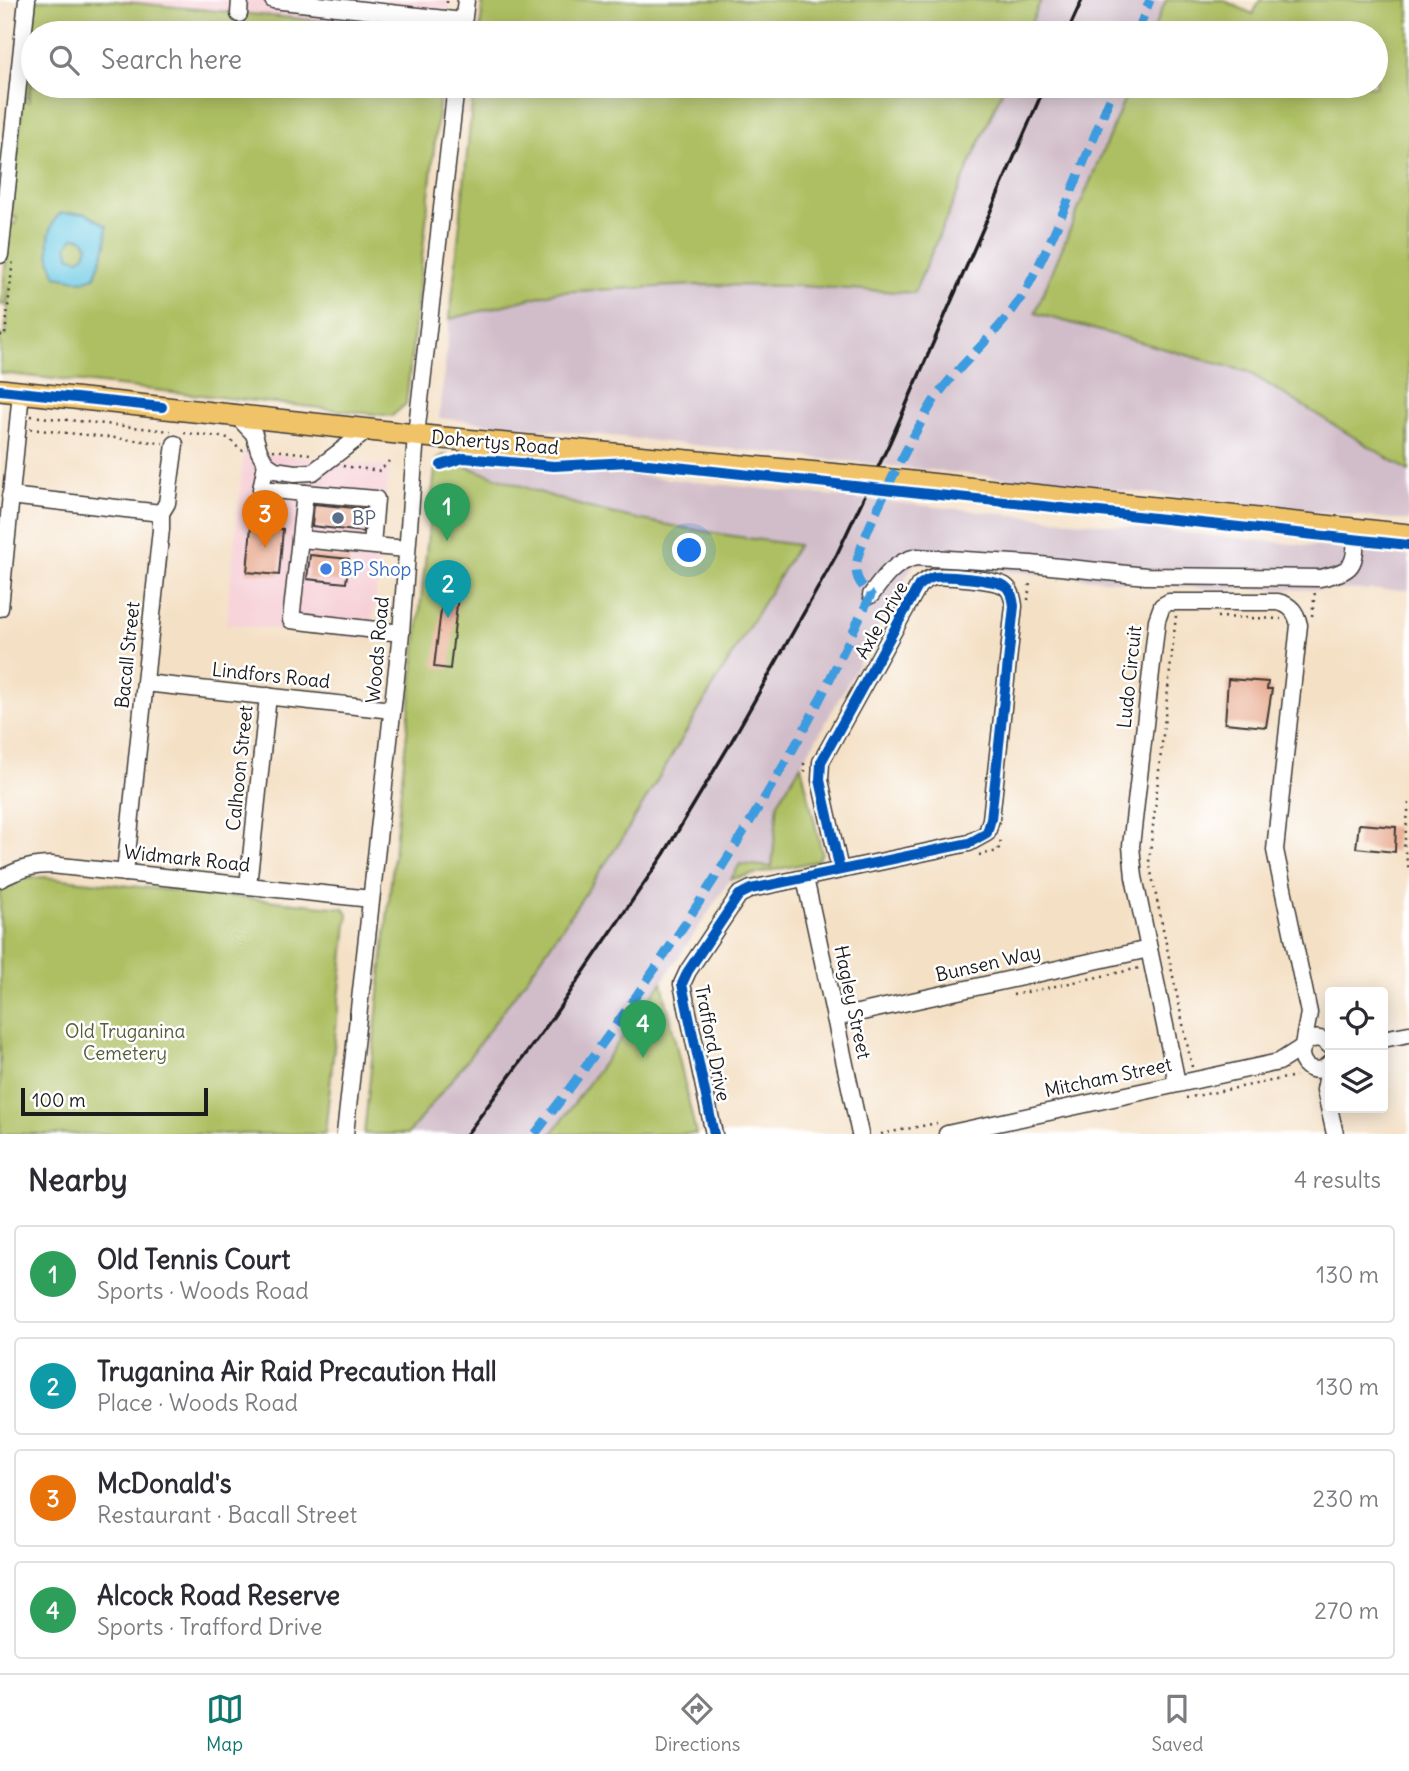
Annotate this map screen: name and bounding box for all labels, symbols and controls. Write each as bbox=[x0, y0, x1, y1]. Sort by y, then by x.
search box bbox=[21, 21, 1388, 98]
icon: search bbox=[45, 41, 83, 79]
text: Search here bbox=[101, 43, 242, 76]
street label: Dohertys Road bbox=[430, 424, 560, 460]
pin: 1 bbox=[424, 483, 470, 541]
pin: 3 bbox=[242, 490, 288, 548]
place label: BP bbox=[352, 506, 376, 530]
marker: BP bbox=[330, 510, 346, 526]
your location bbox=[672, 533, 706, 567]
place label: BP Shop bbox=[340, 557, 411, 581]
pin: 2 bbox=[425, 560, 471, 618]
marker: BP Shop bbox=[318, 561, 334, 577]
street label: Axle Drive bbox=[849, 577, 913, 663]
street label: Woods Road bbox=[360, 596, 394, 704]
street label: Bacall Street bbox=[109, 600, 145, 710]
street label: Ludo Circuit bbox=[1112, 624, 1146, 730]
street label: Lindfors Road bbox=[211, 657, 331, 693]
street label: Calhoon Street bbox=[220, 704, 258, 832]
street label: Widmark Road bbox=[123, 839, 251, 877]
street label: Bunsen Way bbox=[933, 939, 1043, 987]
street label: Hagley Street bbox=[829, 943, 877, 1061]
street label: Trafford Drive bbox=[690, 983, 736, 1103]
map controls bbox=[1325, 987, 1388, 1113]
button: locate bbox=[1325, 987, 1388, 1050]
pin: 4 bbox=[620, 1000, 666, 1058]
park label: Old Truganina Cemetery bbox=[65, 1019, 185, 1065]
button: layers bbox=[1325, 1050, 1388, 1113]
street label: Mitcham Street bbox=[1042, 1052, 1174, 1102]
scale bar bbox=[21, 1085, 208, 1117]
text: 100 m bbox=[32, 1088, 86, 1112]
text: Nearby bbox=[28, 1161, 128, 1199]
text: 4 results bbox=[1294, 1165, 1381, 1194]
text: Old Tennis Court bbox=[97, 1243, 290, 1276]
text: 1 bbox=[48, 1260, 58, 1289]
text: 130 m bbox=[1316, 1260, 1379, 1289]
text: Sports · Woods Road bbox=[97, 1276, 309, 1305]
text: Truganina Air Raid Precaution Hall bbox=[97, 1355, 497, 1388]
text: 2 bbox=[47, 1372, 59, 1401]
text: 130 m bbox=[1316, 1372, 1379, 1401]
text: Place · Woods Road bbox=[97, 1388, 298, 1417]
text: McDonald's bbox=[97, 1467, 232, 1500]
text: 3 bbox=[46, 1484, 60, 1513]
text: 230 m bbox=[1313, 1484, 1379, 1513]
text: Restaurant · Bacall Street bbox=[97, 1500, 357, 1529]
text: Alcock Road Reserve bbox=[97, 1579, 340, 1612]
text: 4 bbox=[46, 1596, 60, 1625]
text: 270 m bbox=[1314, 1596, 1379, 1625]
text: Sports · Trafford Drive bbox=[97, 1612, 322, 1641]
tab: Map bbox=[206, 1690, 244, 1756]
tab: Directions bbox=[655, 1690, 740, 1756]
tab: Saved bbox=[1151, 1690, 1203, 1756]

